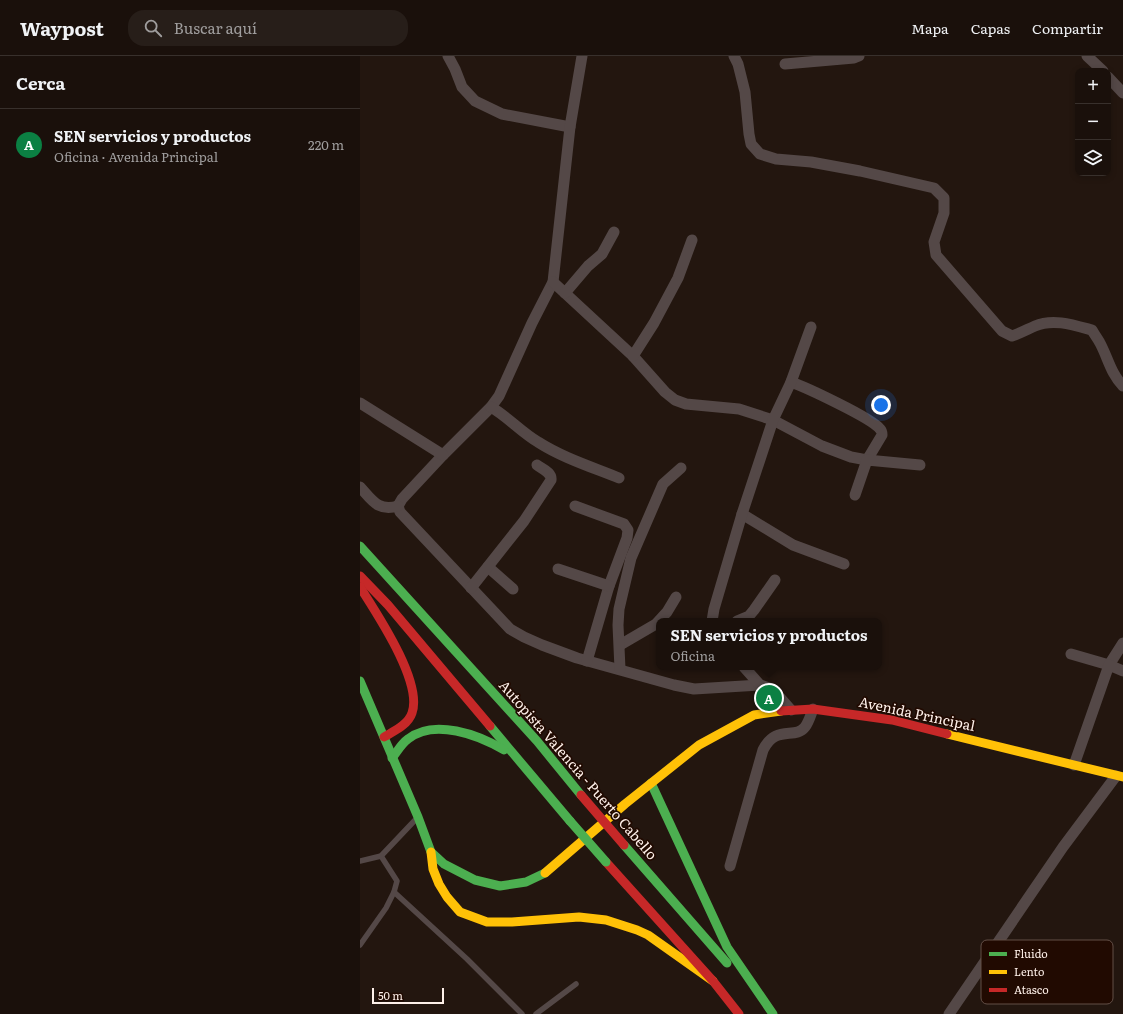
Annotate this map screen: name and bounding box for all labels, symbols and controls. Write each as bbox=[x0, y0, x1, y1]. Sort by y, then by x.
search box bbox=[128, 10, 408, 46]
text: Waypost bbox=[20, 14, 104, 42]
text: Buscar aquí bbox=[174, 16, 257, 39]
icon: search bbox=[142, 17, 164, 39]
text: Mapa bbox=[911, 18, 949, 38]
text: Capas bbox=[971, 18, 1010, 38]
text: Compartir bbox=[1032, 18, 1103, 38]
map controls bbox=[1075, 68, 1111, 176]
button: + bbox=[1075, 68, 1111, 104]
text: Cerca bbox=[16, 70, 65, 95]
button: − bbox=[1075, 104, 1111, 140]
text: SEN servicios y productos bbox=[54, 124, 251, 147]
text: A bbox=[24, 135, 34, 154]
text: 220 m bbox=[308, 135, 344, 154]
button: layers bbox=[1075, 140, 1111, 176]
text: Oficina · Avenida Principal bbox=[54, 147, 218, 166]
your location bbox=[871, 395, 891, 415]
popup bbox=[656, 618, 882, 670]
text: SEN servicios y productos bbox=[670, 623, 868, 646]
text: Oficina bbox=[670, 646, 715, 665]
street label: Autopista Valencia - Puerto Cabello bbox=[495, 675, 662, 864]
pin: A bbox=[756, 683, 782, 713]
street label: Avenida Principal bbox=[857, 691, 977, 735]
legend bbox=[981, 940, 1113, 1004]
text: Fluido bbox=[1014, 945, 1048, 961]
text: Lento bbox=[1014, 963, 1044, 979]
text: Atasco bbox=[1014, 981, 1049, 997]
scale bar bbox=[372, 986, 444, 1005]
text: 50 m bbox=[378, 987, 403, 1003]

